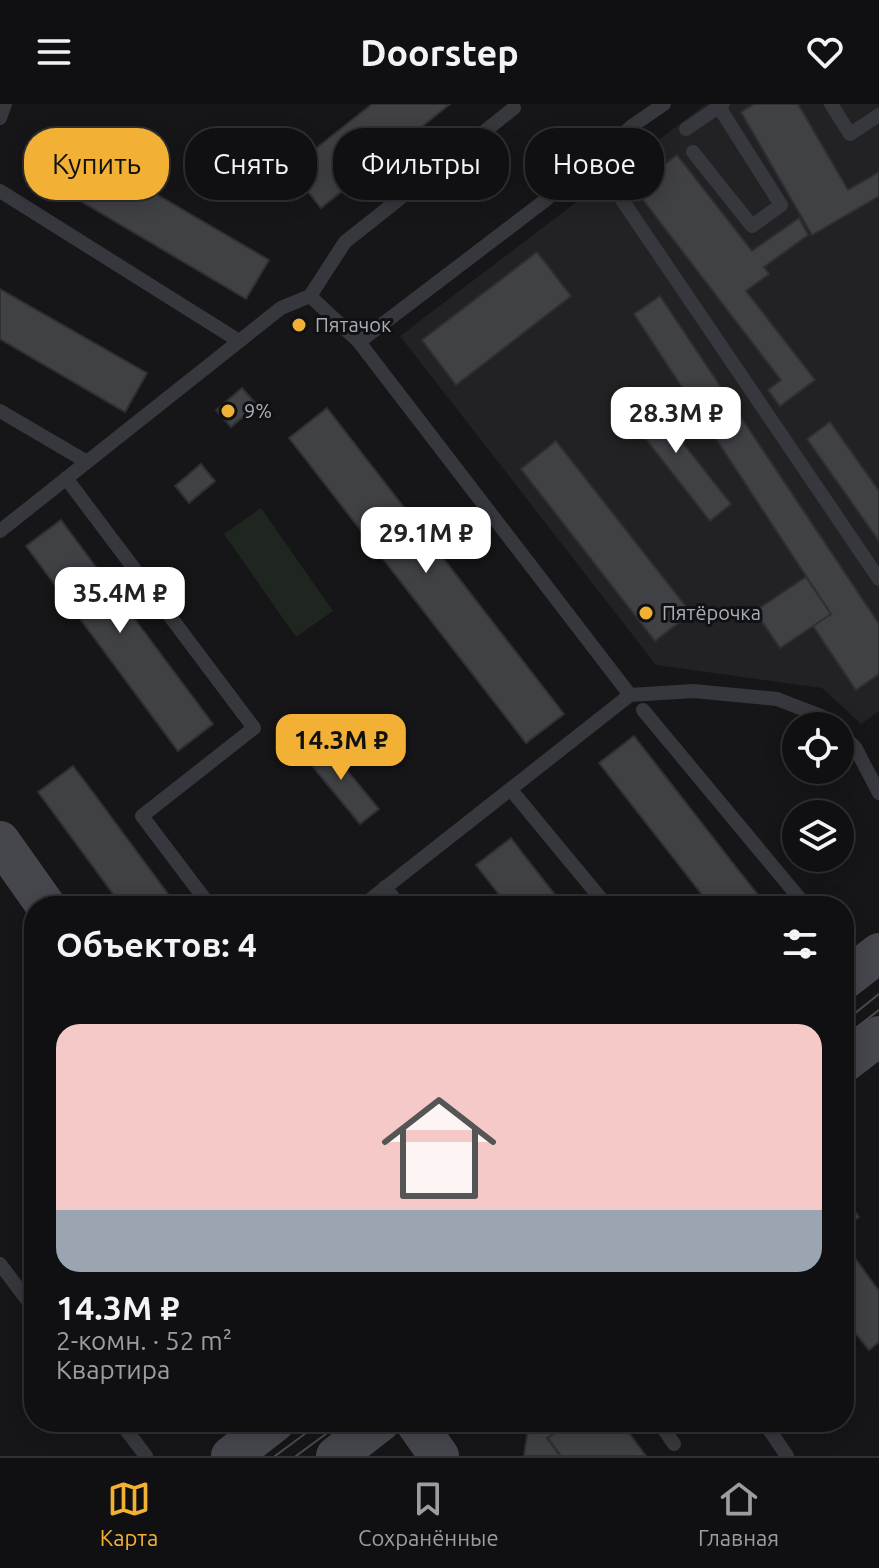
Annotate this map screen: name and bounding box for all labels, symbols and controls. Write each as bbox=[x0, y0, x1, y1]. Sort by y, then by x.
icon: menu bbox=[32, 30, 76, 74]
icon: heart bbox=[803, 30, 847, 74]
text: Doorstep bbox=[360, 32, 519, 73]
chip: Купить bbox=[24, 128, 169, 200]
chip: Снять bbox=[185, 128, 317, 200]
chip: Фильтры bbox=[333, 128, 509, 200]
chip: Новое bbox=[525, 128, 664, 200]
place label: Пятачок bbox=[315, 313, 391, 336]
marker: Пятачок bbox=[290, 316, 308, 334]
pin: 28.3M ₽ bbox=[602, 387, 750, 455]
text: 28.3M ₽ bbox=[629, 398, 723, 427]
place label: 9% bbox=[244, 399, 272, 422]
marker: 9% bbox=[219, 402, 237, 420]
pin: 29.1M ₽ bbox=[352, 507, 500, 575]
text: 29.1M ₽ bbox=[379, 518, 473, 547]
pin: 35.4M ₽ bbox=[46, 567, 194, 635]
text: 35.4M ₽ bbox=[73, 578, 167, 607]
place label: Пятёрочка bbox=[662, 601, 761, 624]
marker: Пятёрочка bbox=[637, 604, 655, 622]
map controls bbox=[782, 712, 854, 872]
button: locate bbox=[782, 712, 854, 784]
pin: 14.3M ₽ bbox=[267, 714, 415, 782]
text: 14.3M ₽ bbox=[294, 725, 388, 754]
button: layers bbox=[782, 800, 854, 872]
icon: filters bbox=[778, 922, 822, 966]
text: Объектов: 4 bbox=[56, 925, 257, 963]
icon: home bbox=[367, 1076, 511, 1220]
text: 14.3M ₽ bbox=[56, 1288, 179, 1326]
text: 2-комн. · 52 m² bbox=[56, 1326, 232, 1355]
text: Квартира bbox=[56, 1355, 170, 1384]
tab: Карта bbox=[100, 1477, 158, 1550]
tab: Сохранённые bbox=[358, 1477, 499, 1550]
tab: Главная bbox=[698, 1477, 779, 1550]

